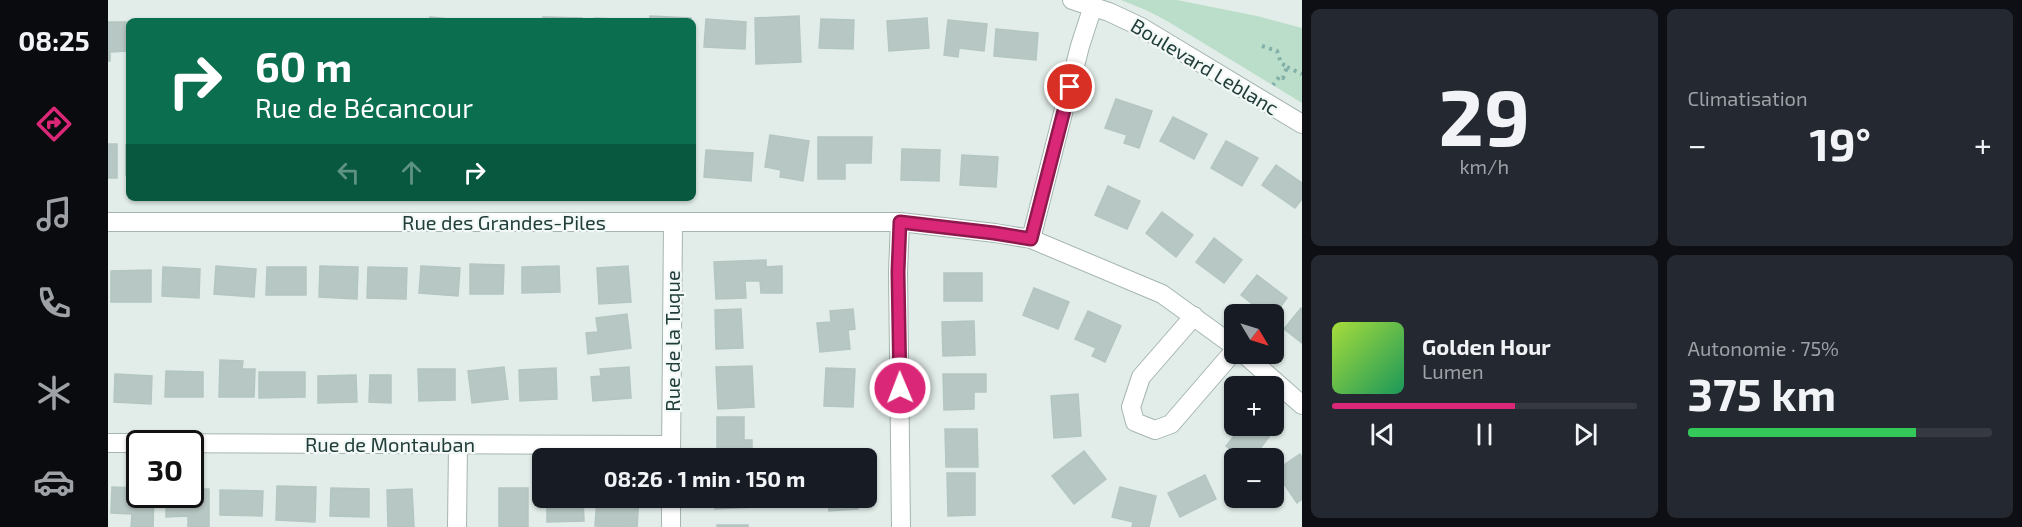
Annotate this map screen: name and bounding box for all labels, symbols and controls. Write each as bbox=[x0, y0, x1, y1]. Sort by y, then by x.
street label: Boulevard Leblanc bbox=[1127, 13, 1283, 120]
text: 08:25 bbox=[18, 24, 90, 56]
text: 60 m bbox=[255, 40, 352, 90]
icon: right bbox=[156, 42, 234, 120]
pin bbox=[1044, 61, 1095, 112]
text: 29 bbox=[1439, 68, 1530, 162]
icon: arrive bbox=[1053, 70, 1086, 103]
text: Climatisation bbox=[1688, 86, 1808, 110]
text: Rue de Bécancour bbox=[255, 91, 473, 123]
icon: directions bbox=[33, 103, 75, 145]
text: 19° bbox=[1810, 116, 1871, 170]
text: − bbox=[1688, 124, 1707, 164]
text: + bbox=[1974, 124, 1992, 164]
text: km/h bbox=[1459, 154, 1509, 178]
icon: left bbox=[332, 156, 365, 189]
icon: ahead bbox=[395, 156, 428, 189]
icon: right bbox=[458, 156, 491, 189]
icon: music bbox=[33, 193, 75, 235]
street label: Rue des Grandes-Piles bbox=[402, 210, 606, 234]
street label: Rue de la Tuque bbox=[660, 270, 684, 412]
icon: phone bbox=[33, 282, 75, 324]
north arrow bbox=[1224, 304, 1284, 364]
map controls bbox=[1224, 304, 1284, 508]
text: Golden Hour bbox=[1422, 333, 1551, 359]
text: Autonomie · 75% bbox=[1688, 336, 1839, 360]
position arrow bbox=[868, 356, 932, 420]
text: Lumen bbox=[1422, 359, 1484, 383]
text: 375 km bbox=[1688, 366, 1836, 420]
icon: climate bbox=[33, 372, 75, 414]
button: + bbox=[1224, 376, 1284, 436]
icon: previous bbox=[1366, 418, 1399, 451]
icon: pause bbox=[1468, 418, 1501, 451]
icon: next bbox=[1569, 418, 1602, 451]
speed limit sign: 30 bbox=[126, 430, 204, 508]
street label: Rue de Montauban bbox=[305, 432, 475, 456]
button: − bbox=[1224, 448, 1284, 508]
icon: car bbox=[33, 461, 75, 503]
text: 08:26 · 1 min · 150 m bbox=[604, 465, 805, 491]

